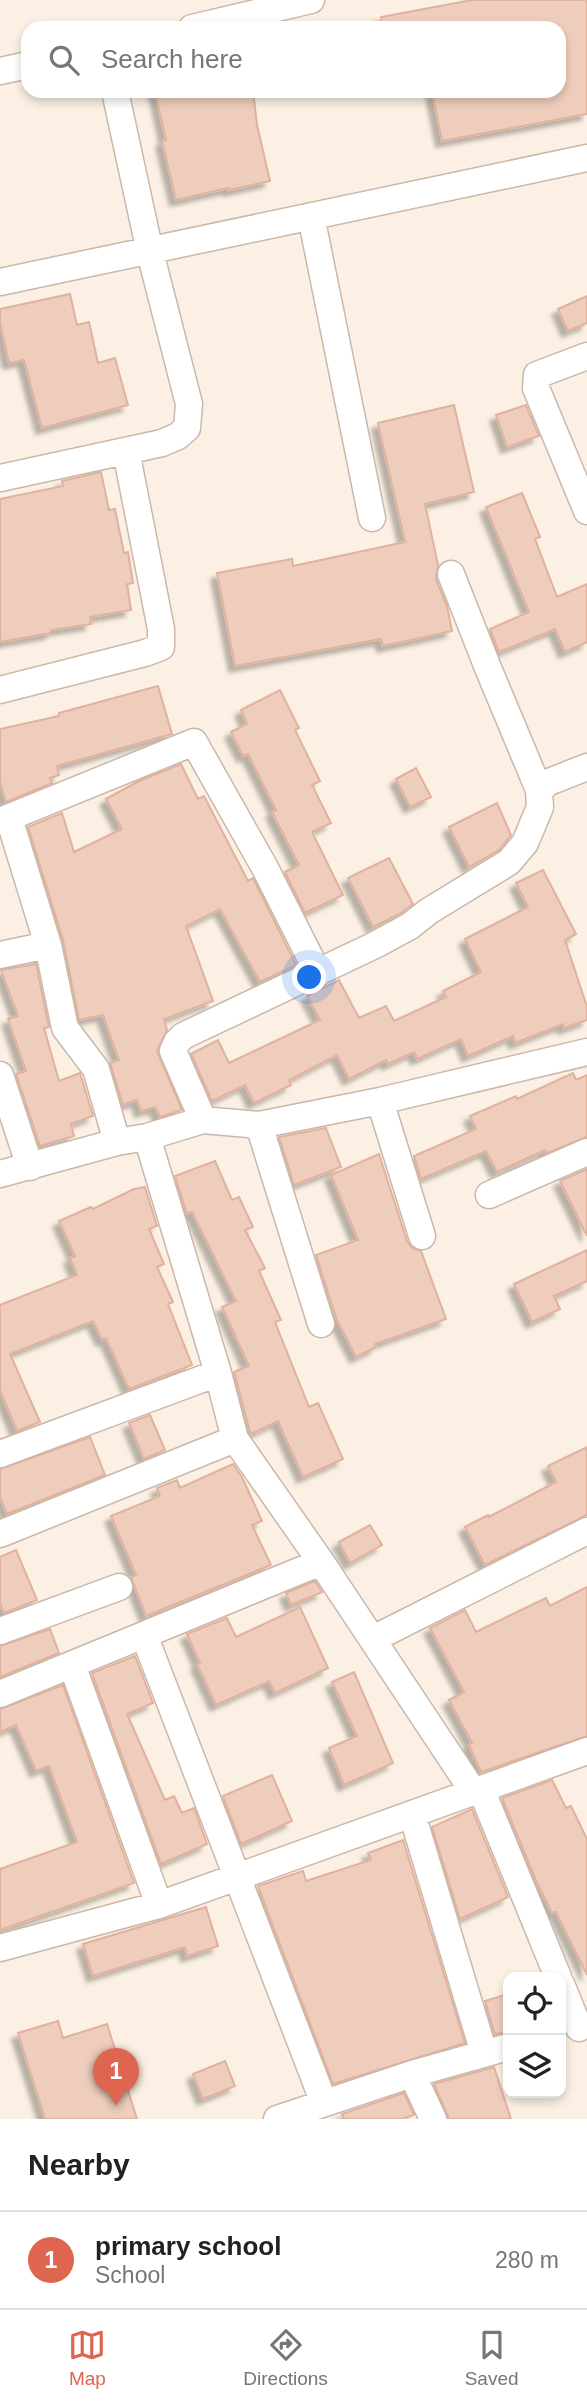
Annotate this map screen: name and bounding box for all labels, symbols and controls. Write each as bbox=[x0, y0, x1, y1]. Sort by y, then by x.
search box bbox=[21, 21, 566, 98]
icon: search bbox=[45, 41, 83, 79]
text: Search here bbox=[101, 44, 243, 74]
your location bbox=[292, 960, 326, 994]
map controls bbox=[503, 1972, 566, 2098]
button: locate bbox=[503, 1972, 566, 2035]
button: layers bbox=[503, 2035, 566, 2098]
pin: 1 bbox=[93, 2048, 139, 2106]
text: Nearby bbox=[28, 2148, 130, 2181]
text: primary school bbox=[95, 2231, 281, 2261]
text: 1 bbox=[45, 2247, 57, 2273]
text: 280 m bbox=[495, 2247, 559, 2273]
text: School bbox=[95, 2262, 165, 2288]
tab: Map bbox=[68, 2326, 106, 2390]
tab: Directions bbox=[243, 2326, 328, 2390]
tab: Saved bbox=[465, 2326, 519, 2390]

